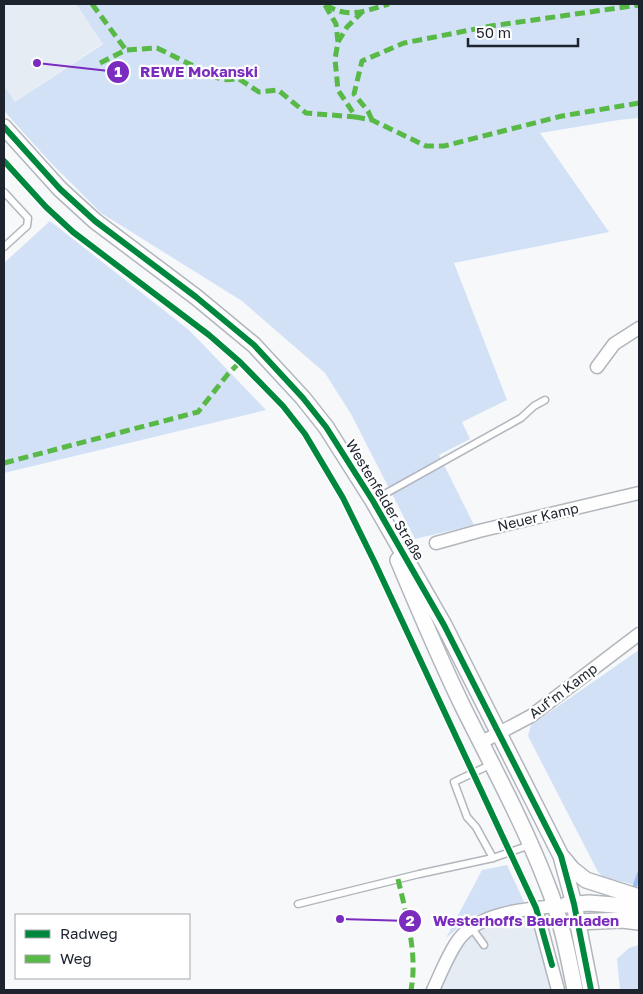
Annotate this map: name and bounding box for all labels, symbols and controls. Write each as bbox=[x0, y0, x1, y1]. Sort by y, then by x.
scale bar bbox=[468, 15, 578, 47]
text: 50 m bbox=[476, 23, 511, 41]
callout: REWE Mokanski bbox=[105, 57, 268, 87]
text: 1 bbox=[114, 62, 122, 80]
text: REWE Mokanski bbox=[140, 62, 258, 80]
street label: Westenfelder Straße bbox=[343, 436, 428, 563]
street label: Neuer Kamp bbox=[496, 499, 580, 534]
street label: Auf'm Kamp bbox=[525, 660, 600, 722]
callout: Westerhoffs Bauernladen bbox=[397, 906, 629, 936]
text: 2 bbox=[405, 911, 415, 929]
text: Westerhoffs Bauernladen bbox=[433, 911, 619, 929]
legend bbox=[15, 914, 190, 979]
text: Radweg bbox=[60, 924, 118, 942]
text: Weg bbox=[60, 949, 92, 967]

